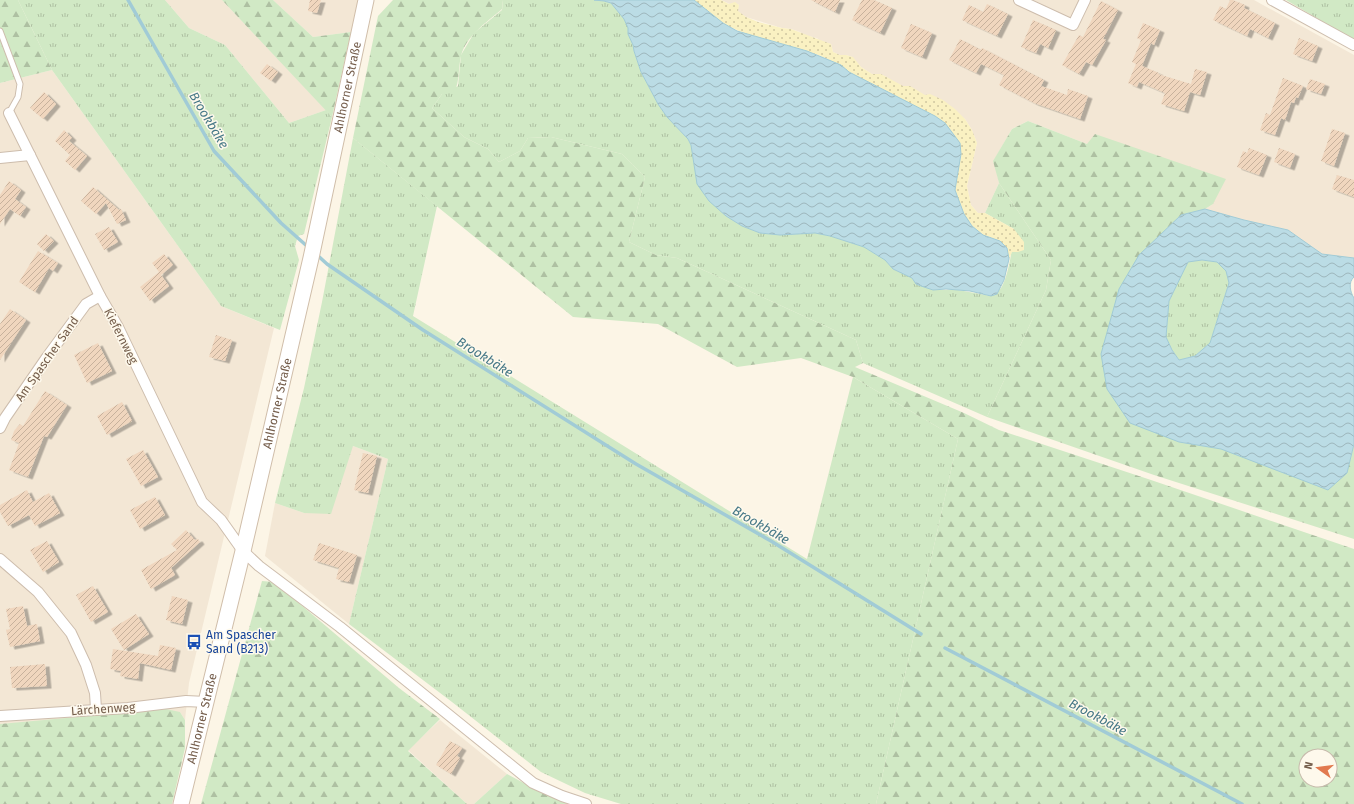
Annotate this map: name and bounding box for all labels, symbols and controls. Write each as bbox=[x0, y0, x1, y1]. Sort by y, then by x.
street label: Ahlhorner Straße bbox=[331, 40, 364, 134]
water label: Brookbäke bbox=[186, 89, 232, 151]
street label: Kiefernweg bbox=[101, 306, 141, 367]
street label: Am Spascher Sand bbox=[13, 314, 81, 404]
water label: Brookbäke bbox=[454, 334, 516, 380]
street label: Ahlhorner Straße bbox=[260, 357, 295, 450]
water label: Brookbäke bbox=[730, 503, 792, 547]
place label: Am Spascher Sand (B213) bbox=[206, 628, 276, 656]
bus stop icon: Am Spascher Sand (B213) bbox=[185, 633, 203, 651]
street label: Ahlhorner Straße bbox=[184, 672, 220, 765]
water label: Brookbäke bbox=[1067, 696, 1130, 739]
street label: Lärchenweg bbox=[70, 700, 136, 718]
north arrow bbox=[1298, 748, 1338, 788]
text: N bbox=[1302, 761, 1316, 771]

